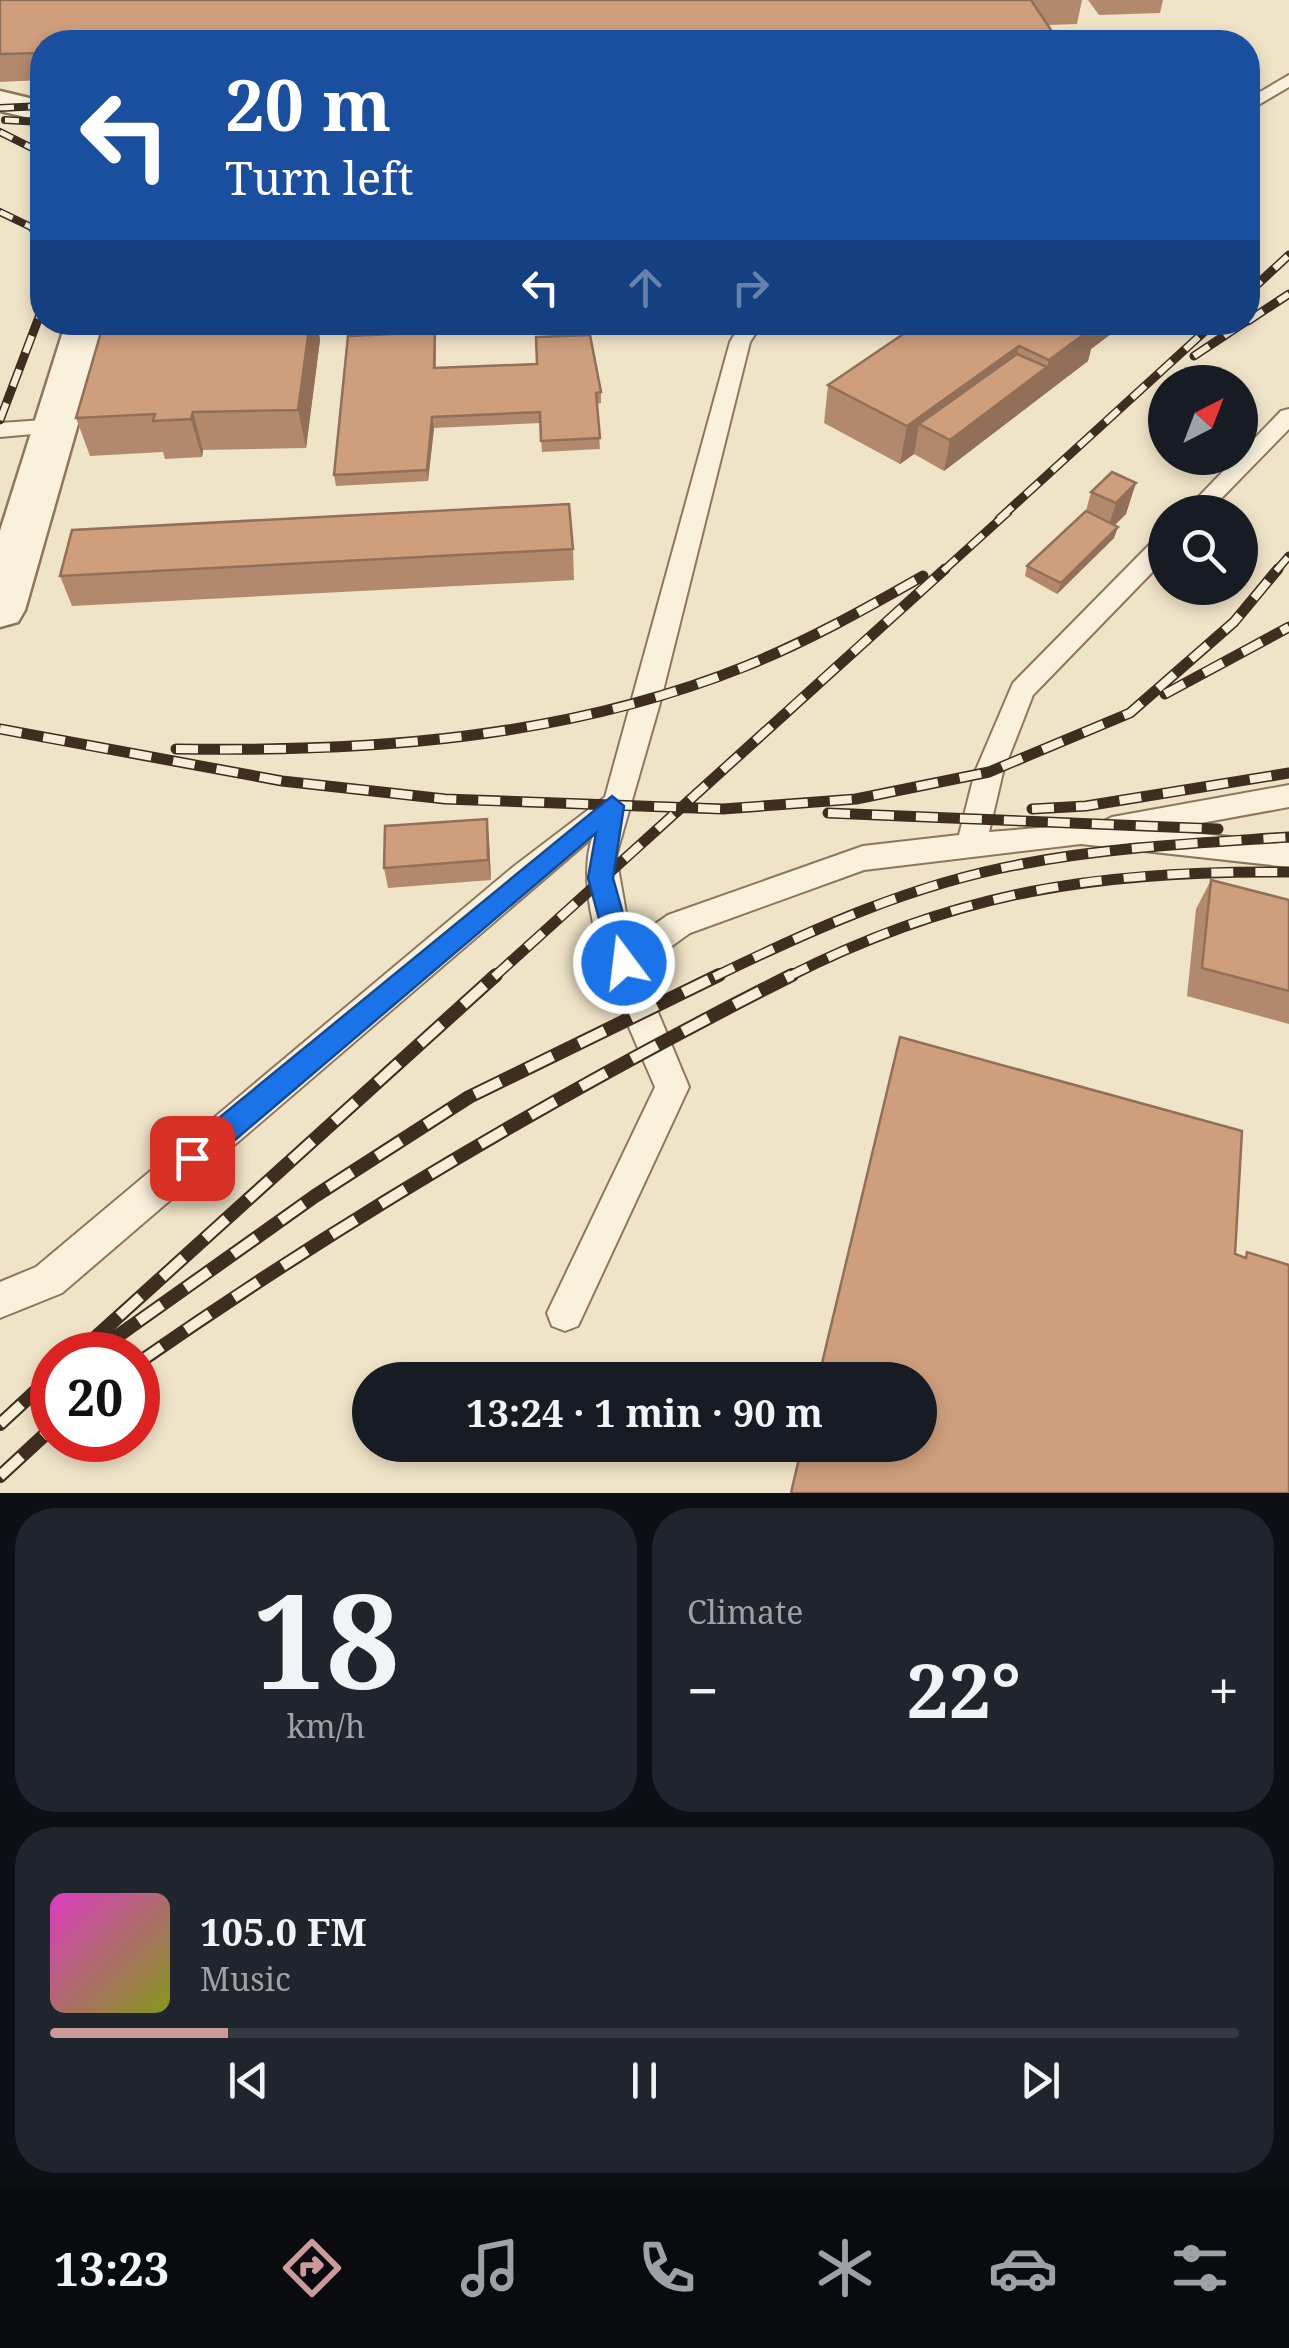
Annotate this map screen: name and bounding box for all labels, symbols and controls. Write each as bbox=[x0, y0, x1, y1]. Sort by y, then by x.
text: 20 m bbox=[225, 56, 391, 152]
icon: left bbox=[60, 70, 190, 200]
text: Turn left bbox=[225, 147, 414, 208]
icon: left bbox=[513, 260, 568, 315]
icon: ahead bbox=[618, 260, 673, 315]
icon: right bbox=[723, 260, 778, 315]
north arrow bbox=[1148, 365, 1258, 475]
map controls bbox=[1148, 365, 1258, 605]
button: search bbox=[1148, 495, 1258, 605]
position arrow bbox=[572, 911, 676, 1015]
pin bbox=[150, 1116, 235, 1201]
icon: arrive bbox=[165, 1131, 220, 1186]
speed limit sign: 20 bbox=[30, 1332, 160, 1462]
text: 13:24 · 1 min · 90 m bbox=[466, 1386, 823, 1438]
text: 18 bbox=[253, 1550, 399, 1727]
text: Climate bbox=[687, 1590, 803, 1633]
text: 22° bbox=[906, 1638, 1021, 1740]
text: − bbox=[687, 1652, 719, 1727]
text: + bbox=[1208, 1652, 1239, 1727]
text: km/h bbox=[287, 1704, 365, 1747]
text: 105.0 FM bbox=[200, 1905, 367, 1957]
text: Music bbox=[200, 1957, 291, 2000]
icon: previous bbox=[221, 2053, 276, 2108]
icon: pause bbox=[617, 2053, 672, 2108]
icon: next bbox=[1013, 2053, 1068, 2108]
icon: directions bbox=[277, 2233, 347, 2303]
icon: music bbox=[455, 2233, 525, 2303]
icon: phone bbox=[632, 2233, 702, 2303]
icon: climate bbox=[810, 2233, 880, 2303]
icon: car bbox=[988, 2233, 1058, 2303]
icon: filters bbox=[1165, 2233, 1235, 2303]
text: 13:23 bbox=[54, 2238, 169, 2299]

